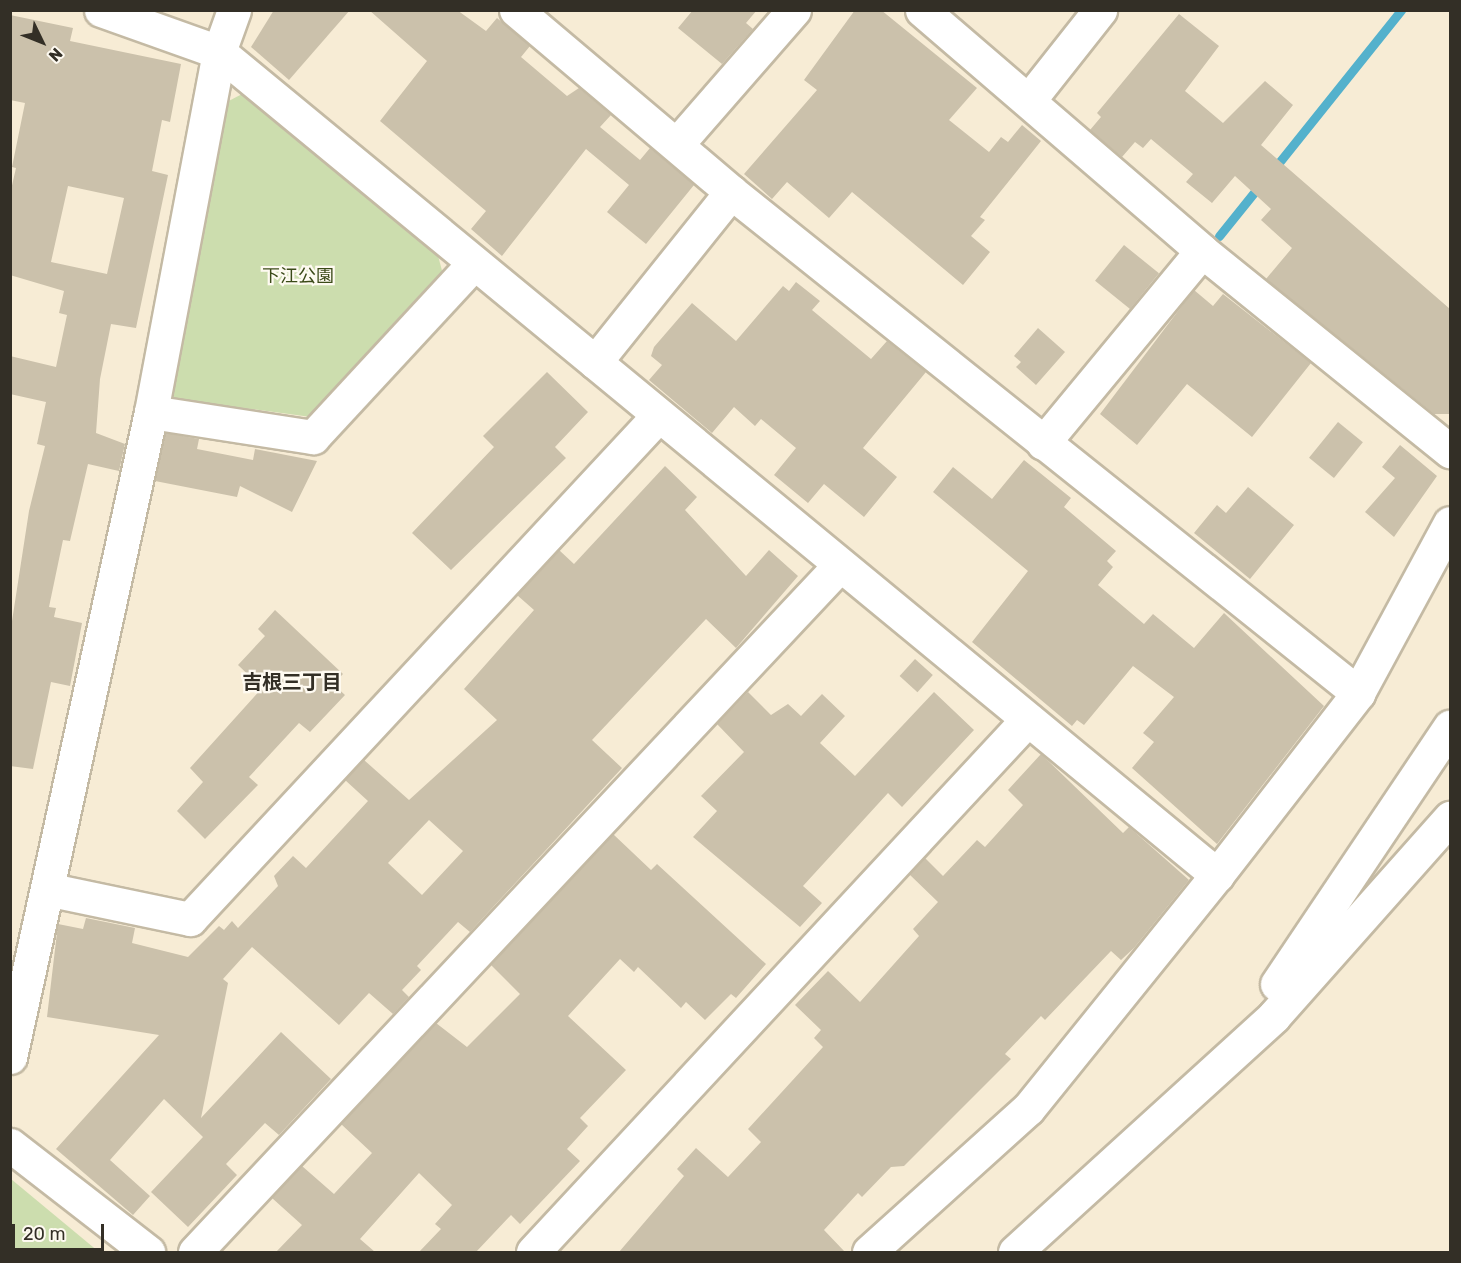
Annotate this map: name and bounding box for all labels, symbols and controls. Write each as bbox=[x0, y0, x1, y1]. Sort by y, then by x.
north arrow bbox=[12, 12, 72, 72]
text: N bbox=[45, 44, 66, 65]
park label: 下江公園 bbox=[262, 265, 334, 287]
district label: 吉根三丁目 bbox=[242, 670, 342, 694]
scale bar bbox=[15, 1212, 106, 1250]
text: 20 m bbox=[23, 1223, 65, 1245]

